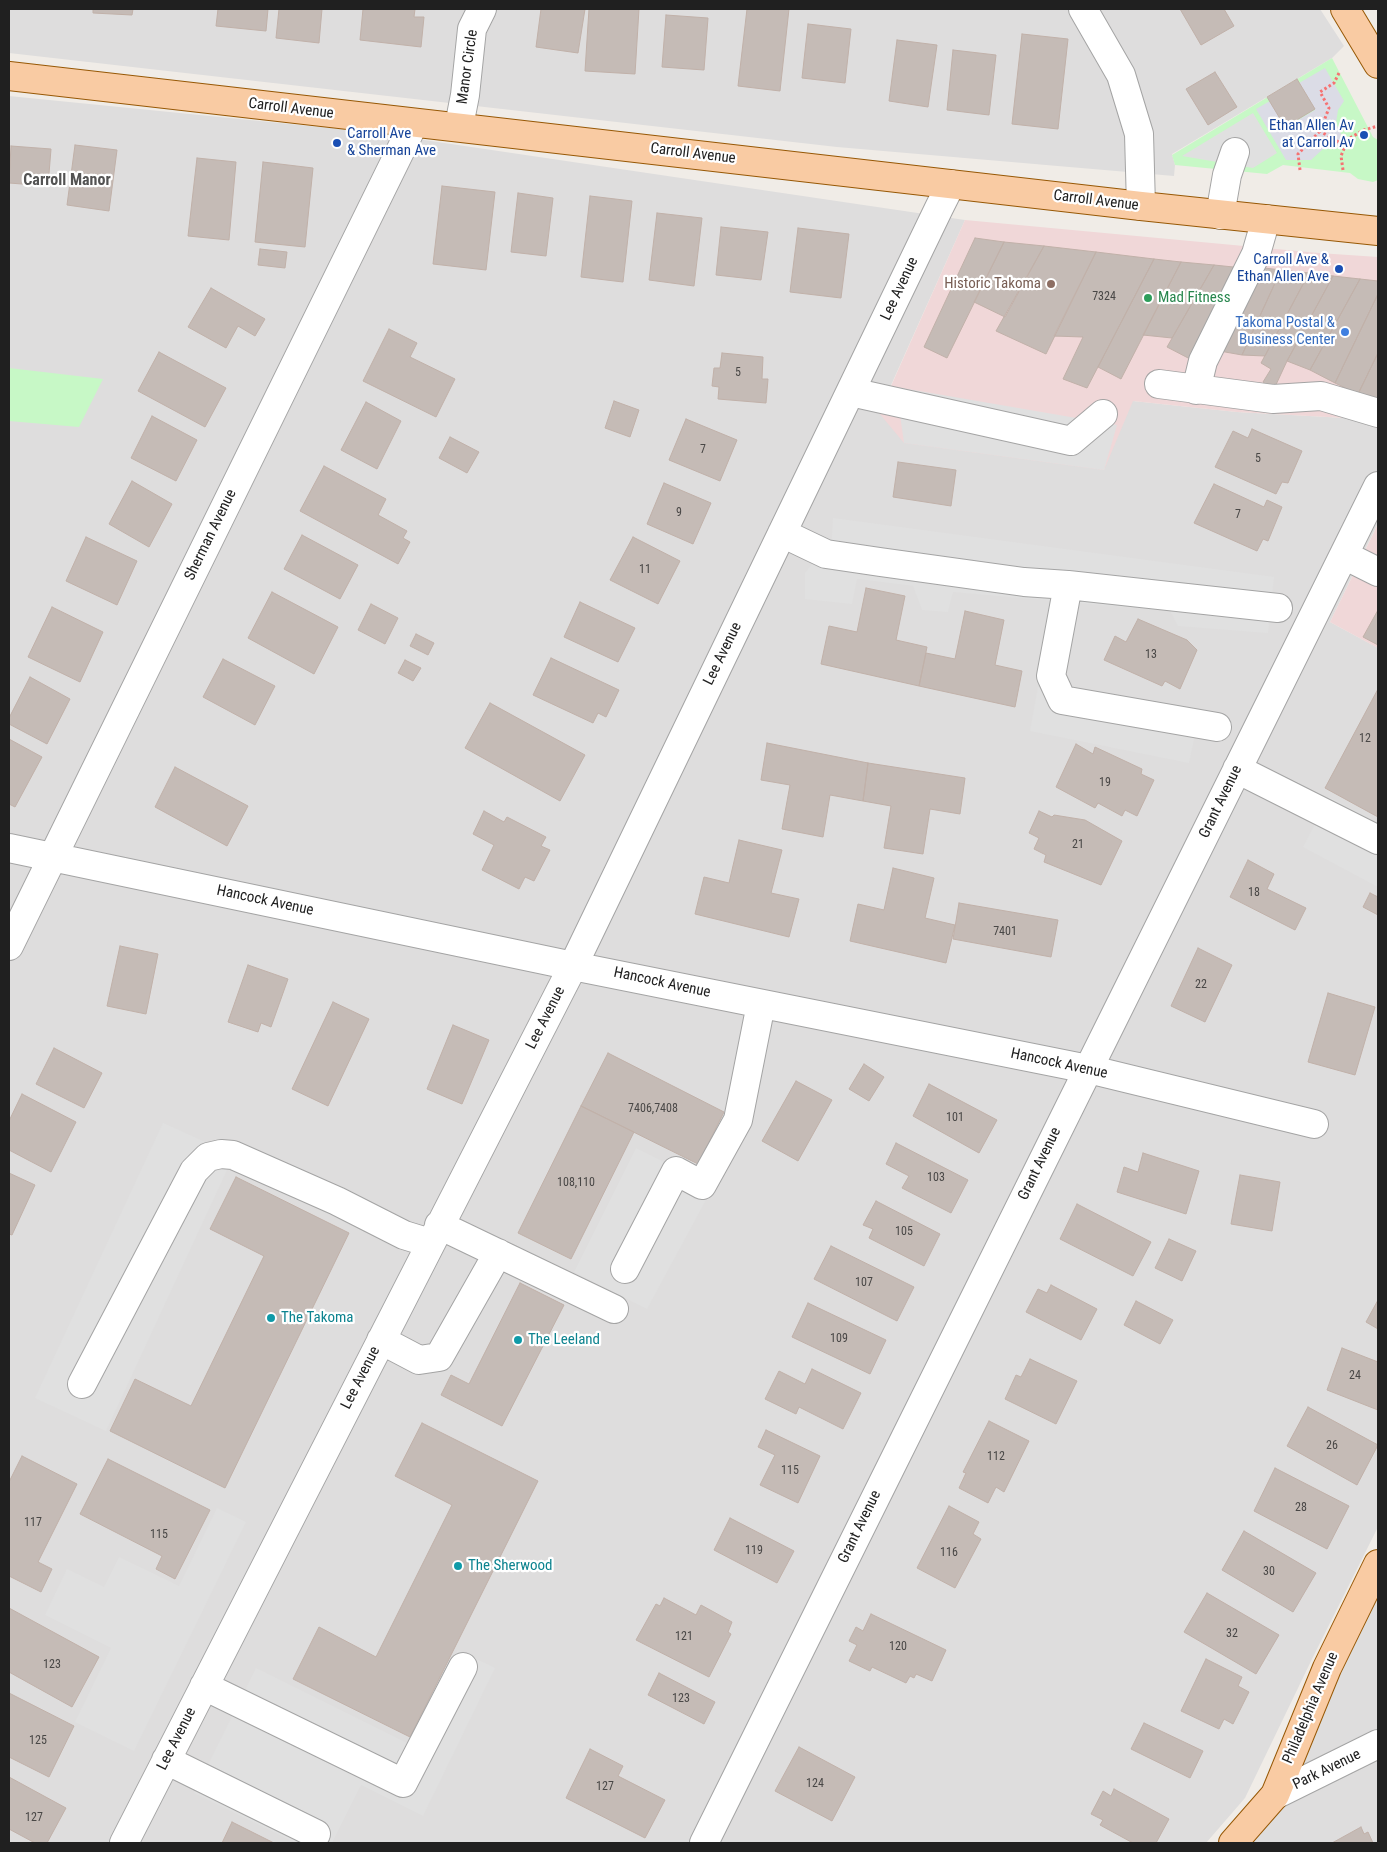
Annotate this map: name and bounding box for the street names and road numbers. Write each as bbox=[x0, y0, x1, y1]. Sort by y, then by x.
street label: Manor Circle bbox=[454, 29, 482, 105]
street label: Carroll Avenue bbox=[247, 95, 335, 123]
street label: Carroll Avenue bbox=[649, 140, 737, 168]
street label: Carroll Avenue bbox=[1052, 187, 1140, 215]
street label: Lee Avenue bbox=[878, 254, 922, 324]
street label: Sherman Avenue bbox=[181, 487, 241, 583]
street label: Lee Avenue bbox=[700, 620, 746, 688]
street label: Grant Avenue bbox=[1196, 763, 1246, 841]
street label: Hancock Avenue bbox=[215, 882, 315, 920]
street label: Hancock Avenue bbox=[612, 964, 712, 1002]
street label: Lee Avenue bbox=[523, 984, 569, 1052]
street label: Hancock Avenue bbox=[1009, 1045, 1109, 1083]
street label: Grant Avenue bbox=[1015, 1125, 1065, 1203]
street label: Lee Avenue bbox=[338, 1344, 384, 1412]
street label: Grant Avenue bbox=[835, 1488, 885, 1566]
street label: Philadelphia Avenue bbox=[1279, 1650, 1343, 1766]
street label: Lee Avenue bbox=[154, 1705, 200, 1773]
street label: Park Avenue bbox=[1290, 1746, 1364, 1794]

